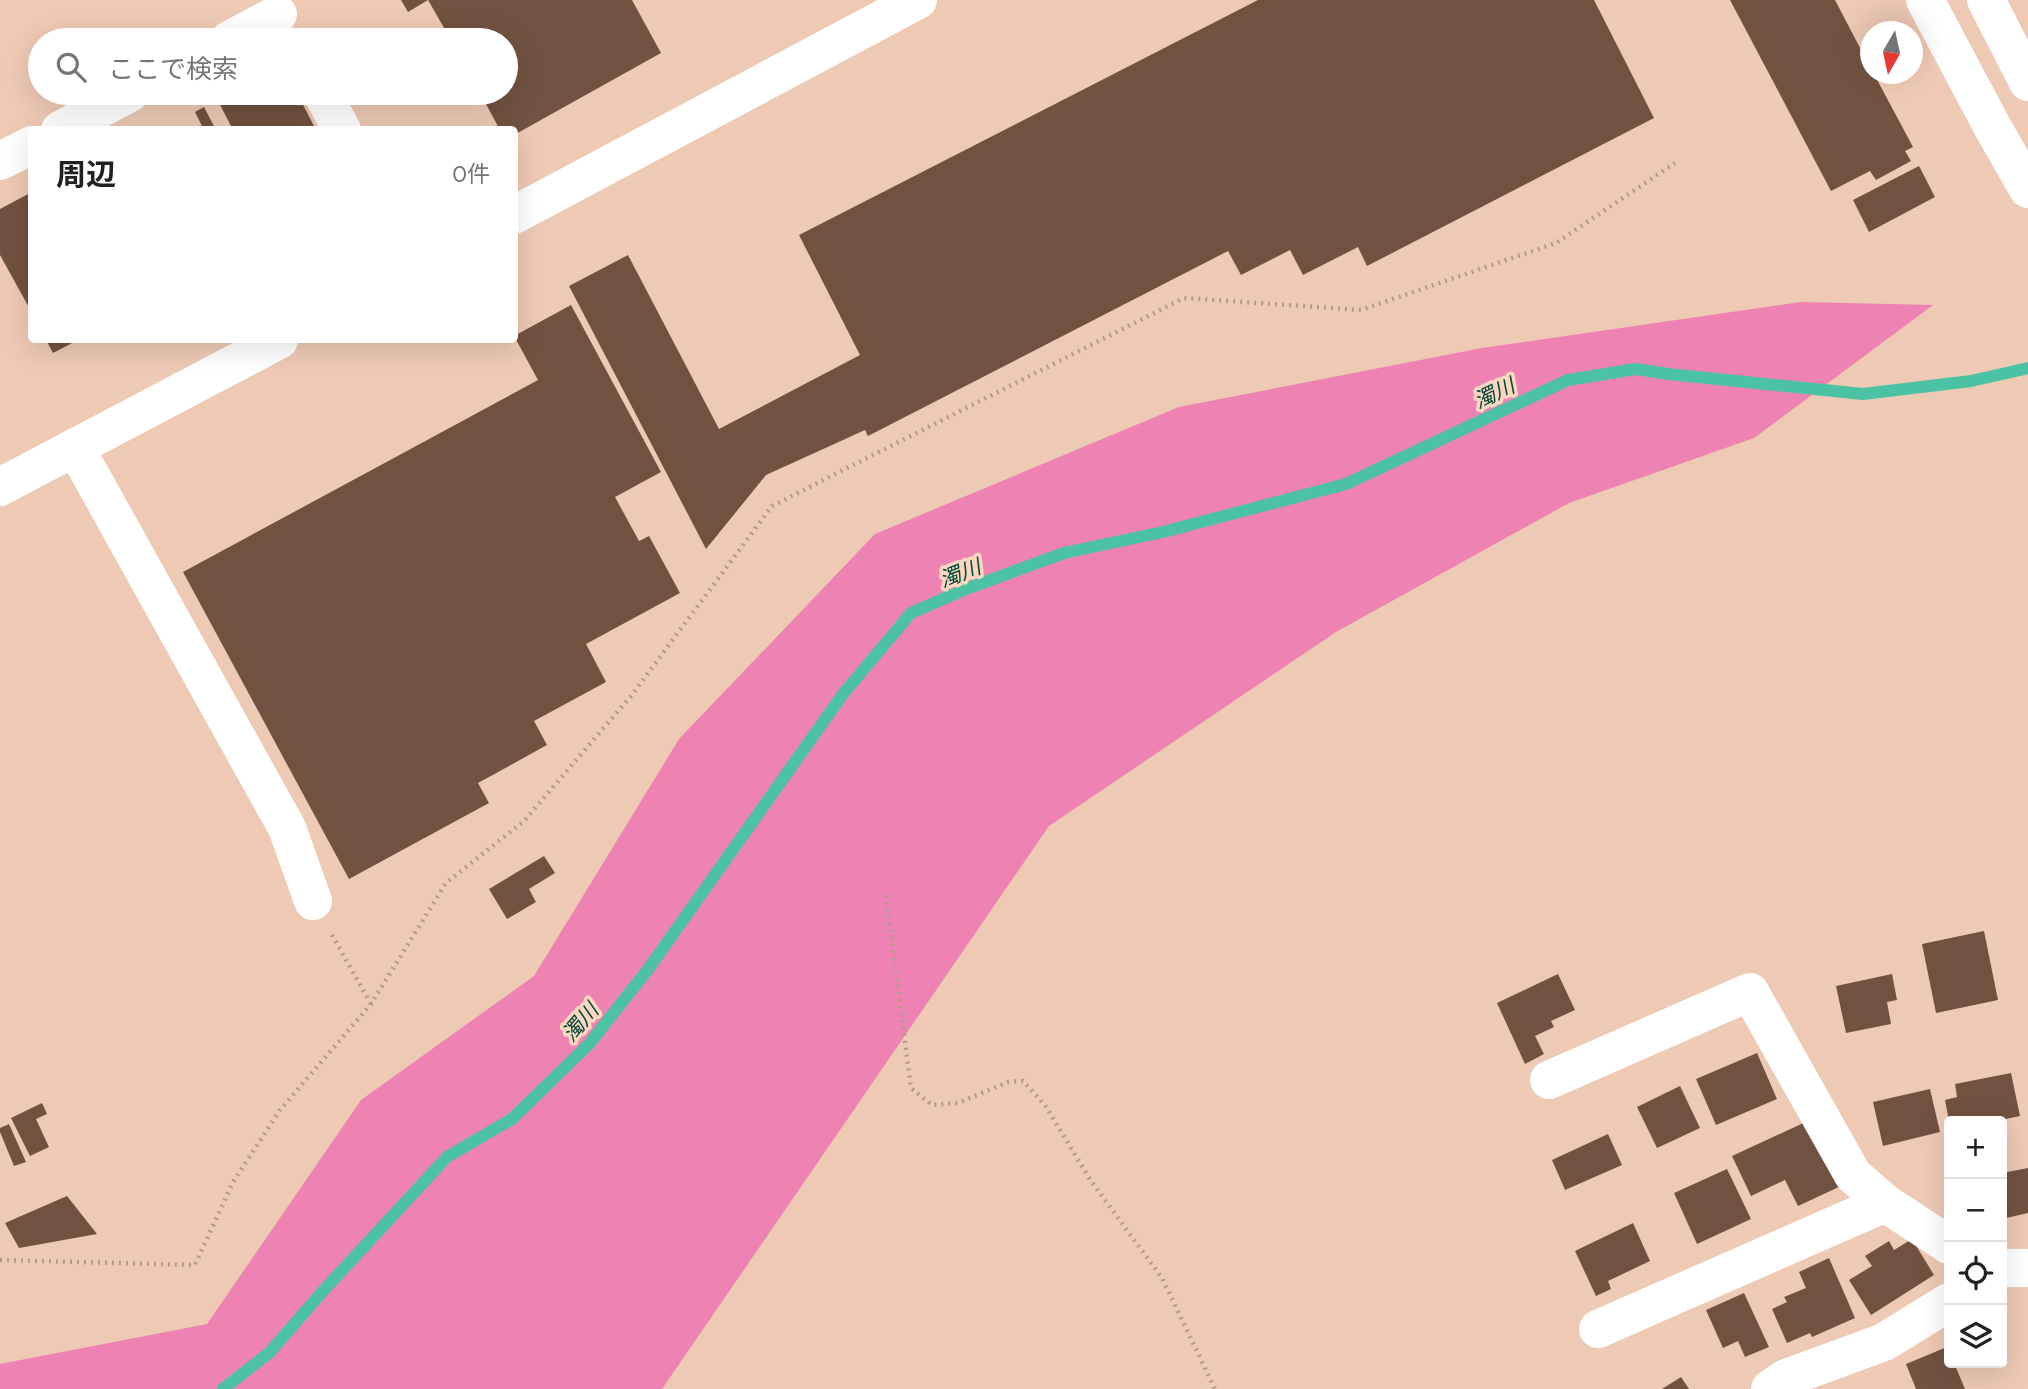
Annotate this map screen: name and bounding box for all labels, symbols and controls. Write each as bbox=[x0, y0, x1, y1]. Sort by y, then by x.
north arrow bbox=[1860, 21, 1923, 84]
search box bbox=[28, 28, 518, 105]
icon: search bbox=[52, 48, 90, 86]
text: ここで検索 bbox=[108, 53, 238, 85]
text: 周辺 bbox=[56, 156, 116, 193]
text: 0件 bbox=[452, 160, 490, 188]
water label: 濁川 bbox=[1470, 372, 1520, 413]
water label: 濁川 bbox=[936, 553, 986, 592]
water label: 濁川 bbox=[557, 996, 605, 1046]
map controls bbox=[1944, 1116, 2007, 1368]
button: + bbox=[1944, 1116, 2007, 1179]
button: − bbox=[1944, 1179, 2007, 1242]
button: locate bbox=[1944, 1242, 2007, 1305]
button: layers bbox=[1944, 1305, 2007, 1368]

